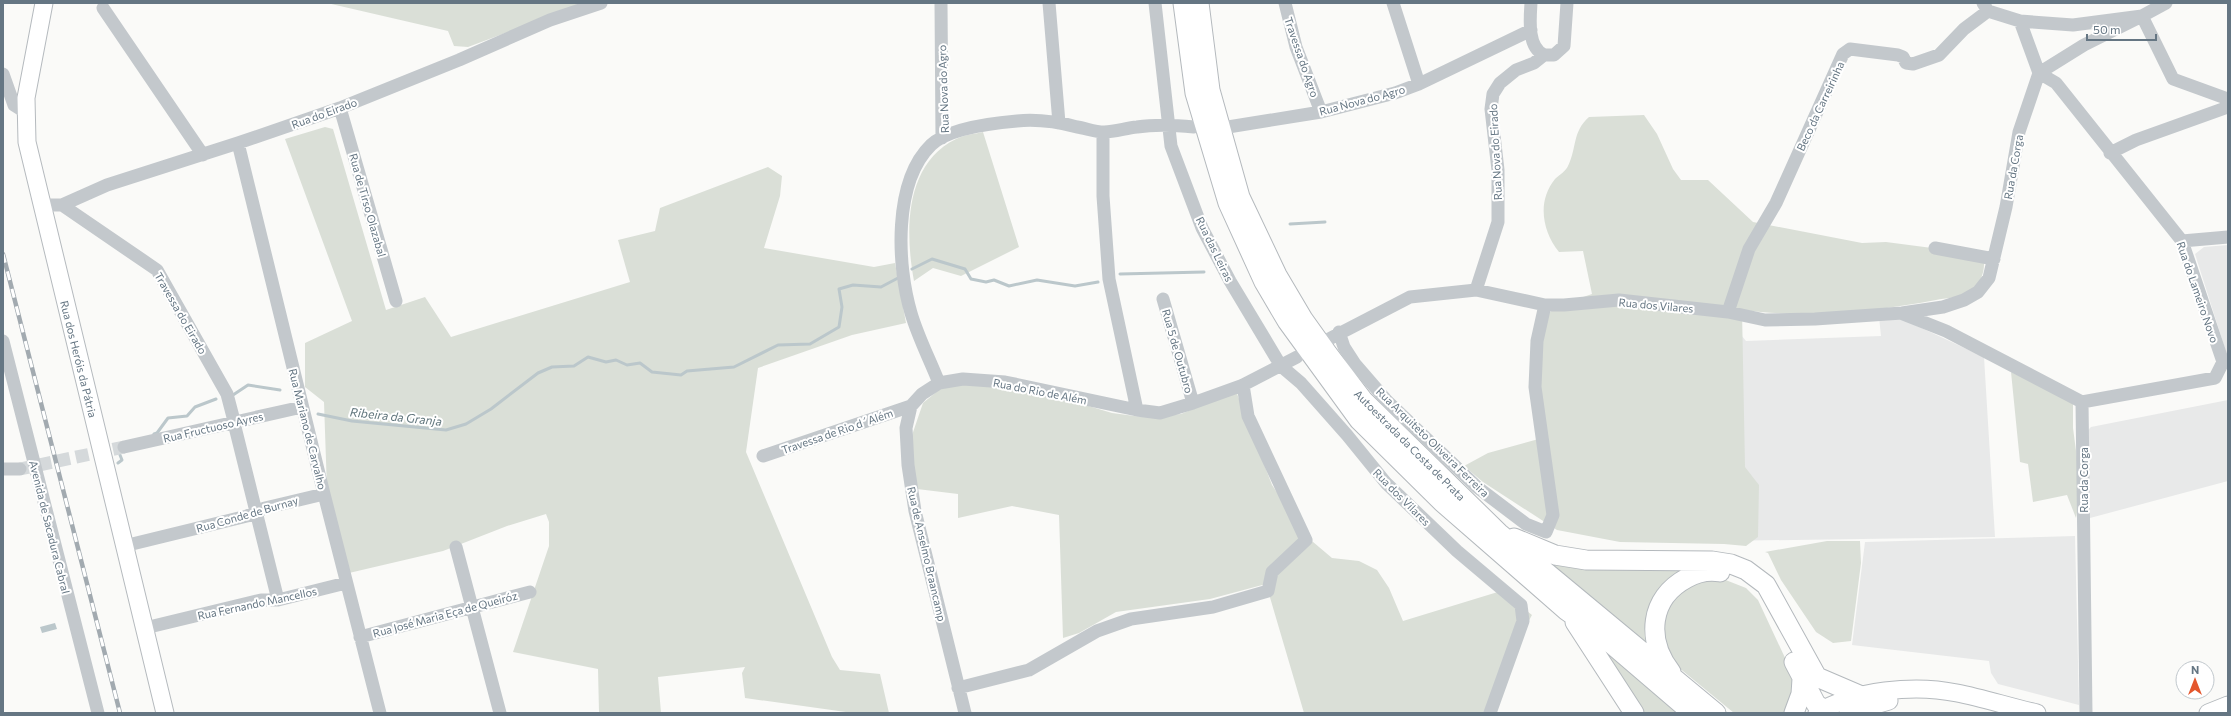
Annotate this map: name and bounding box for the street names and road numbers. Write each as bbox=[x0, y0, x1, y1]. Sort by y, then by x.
street label: Travessa do Agro bbox=[1282, 15, 1322, 99]
street label: Rua Nova do Agro bbox=[935, 44, 951, 133]
street label: Beco da Carreirinha bbox=[1794, 59, 1846, 153]
street label: Rua Nova do Agro bbox=[1318, 82, 1407, 118]
street label: Rua do Eirado bbox=[290, 95, 359, 131]
street label: Rua Nova do Eirado bbox=[1486, 103, 1504, 201]
street label: Rua da Corga bbox=[2001, 134, 2025, 200]
street label: Rua de Tirso Olazabal bbox=[347, 152, 389, 258]
street label: Rua das Leiras bbox=[1194, 214, 1236, 284]
street label: Rua do Lameiro Novo bbox=[2175, 240, 2222, 345]
street label: Travessa do Eirado bbox=[152, 270, 210, 357]
street label: Rua dos Vilares bbox=[1618, 295, 1694, 315]
street label: Rua dos Heróis da Pátria bbox=[58, 299, 100, 419]
street label: Rua 5 de Outubro bbox=[1160, 307, 1196, 395]
street label: Rua Mariano de Carvalho bbox=[287, 367, 329, 491]
street label: Rua do Rio de Além bbox=[992, 376, 1088, 406]
street label: Rua Arquiteto Oliveira Ferreira bbox=[1374, 385, 1492, 499]
street label: Autoestrada da Costa de Prata bbox=[1352, 387, 1468, 503]
street label: Travessa de Rio d´Além bbox=[780, 406, 894, 456]
street label: Rua Fructuoso Ayres bbox=[162, 409, 264, 445]
street label: Rua da Corga bbox=[2077, 447, 2090, 513]
street label: Avenida de Sacadura Cabral bbox=[27, 459, 73, 595]
street label: Rua dos Vilares bbox=[1371, 466, 1433, 528]
street label: Rua de Anselmo Braancamp bbox=[905, 485, 949, 623]
street label: Rua Conde de Burnay bbox=[194, 493, 300, 535]
street label: Rua Fernando Mancellos bbox=[196, 584, 318, 622]
street label: Rua José Maria Eça de Queiróz bbox=[371, 588, 520, 641]

